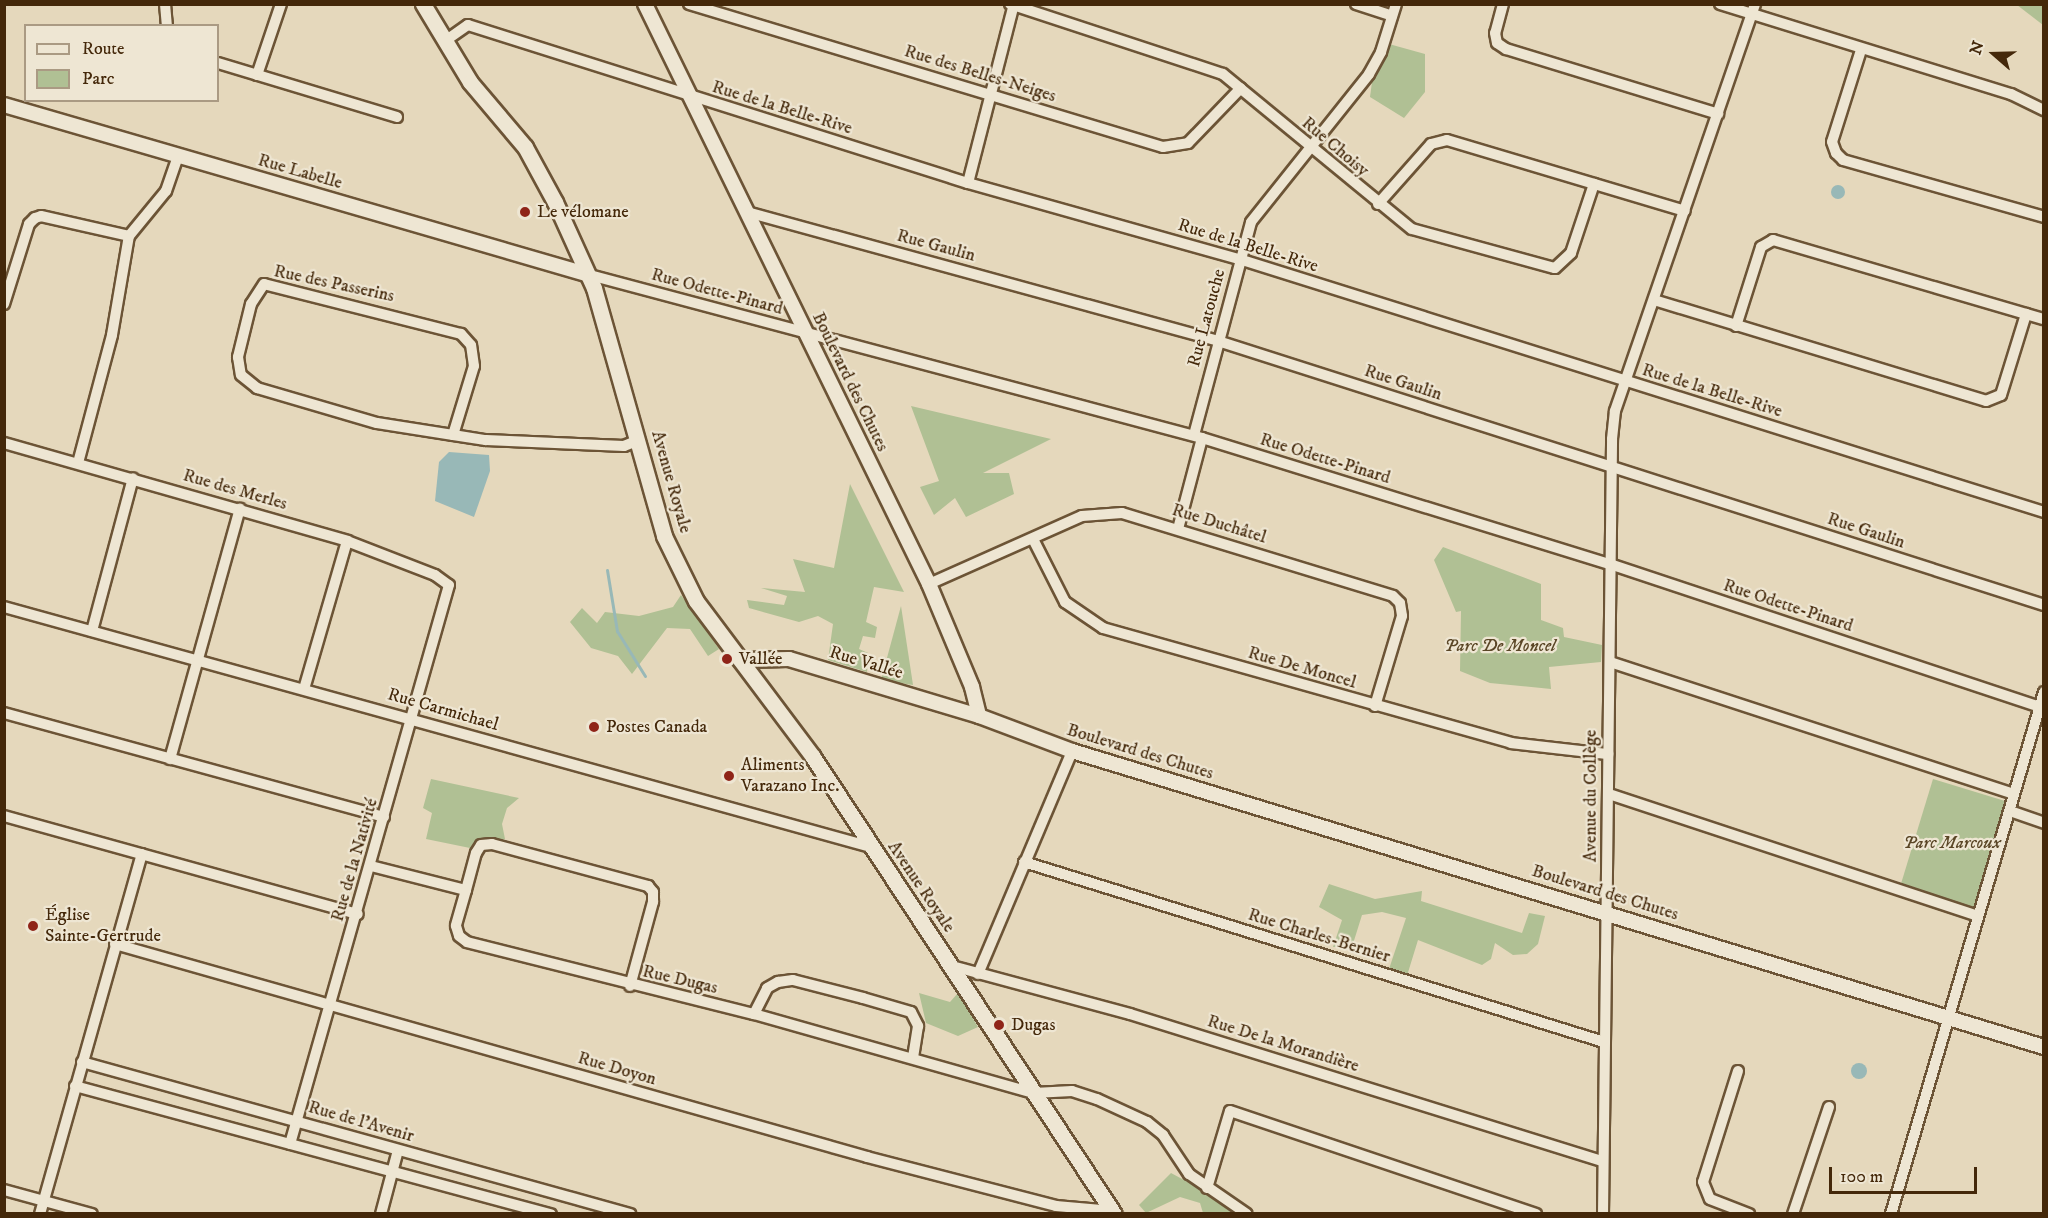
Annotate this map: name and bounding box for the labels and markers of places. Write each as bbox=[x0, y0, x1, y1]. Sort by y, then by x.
place label: Le vélomane bbox=[537, 201, 629, 223]
marker: Le vélomane bbox=[518, 205, 532, 219]
place label: Vallée bbox=[739, 648, 783, 670]
marker: Vallée bbox=[720, 652, 734, 666]
place label: Postes Canada bbox=[606, 716, 707, 738]
marker: Postes Canada bbox=[587, 720, 601, 734]
place label: Aliments Varazano Inc. bbox=[741, 755, 839, 798]
marker: Aliments Varazano Inc. bbox=[722, 769, 736, 783]
place label: Église Sainte-Gertrude bbox=[45, 905, 161, 948]
marker: Église Sainte-Gertrude bbox=[26, 919, 40, 933]
place label: Dugas bbox=[1011, 1014, 1056, 1036]
marker: Dugas bbox=[992, 1018, 1006, 1032]

